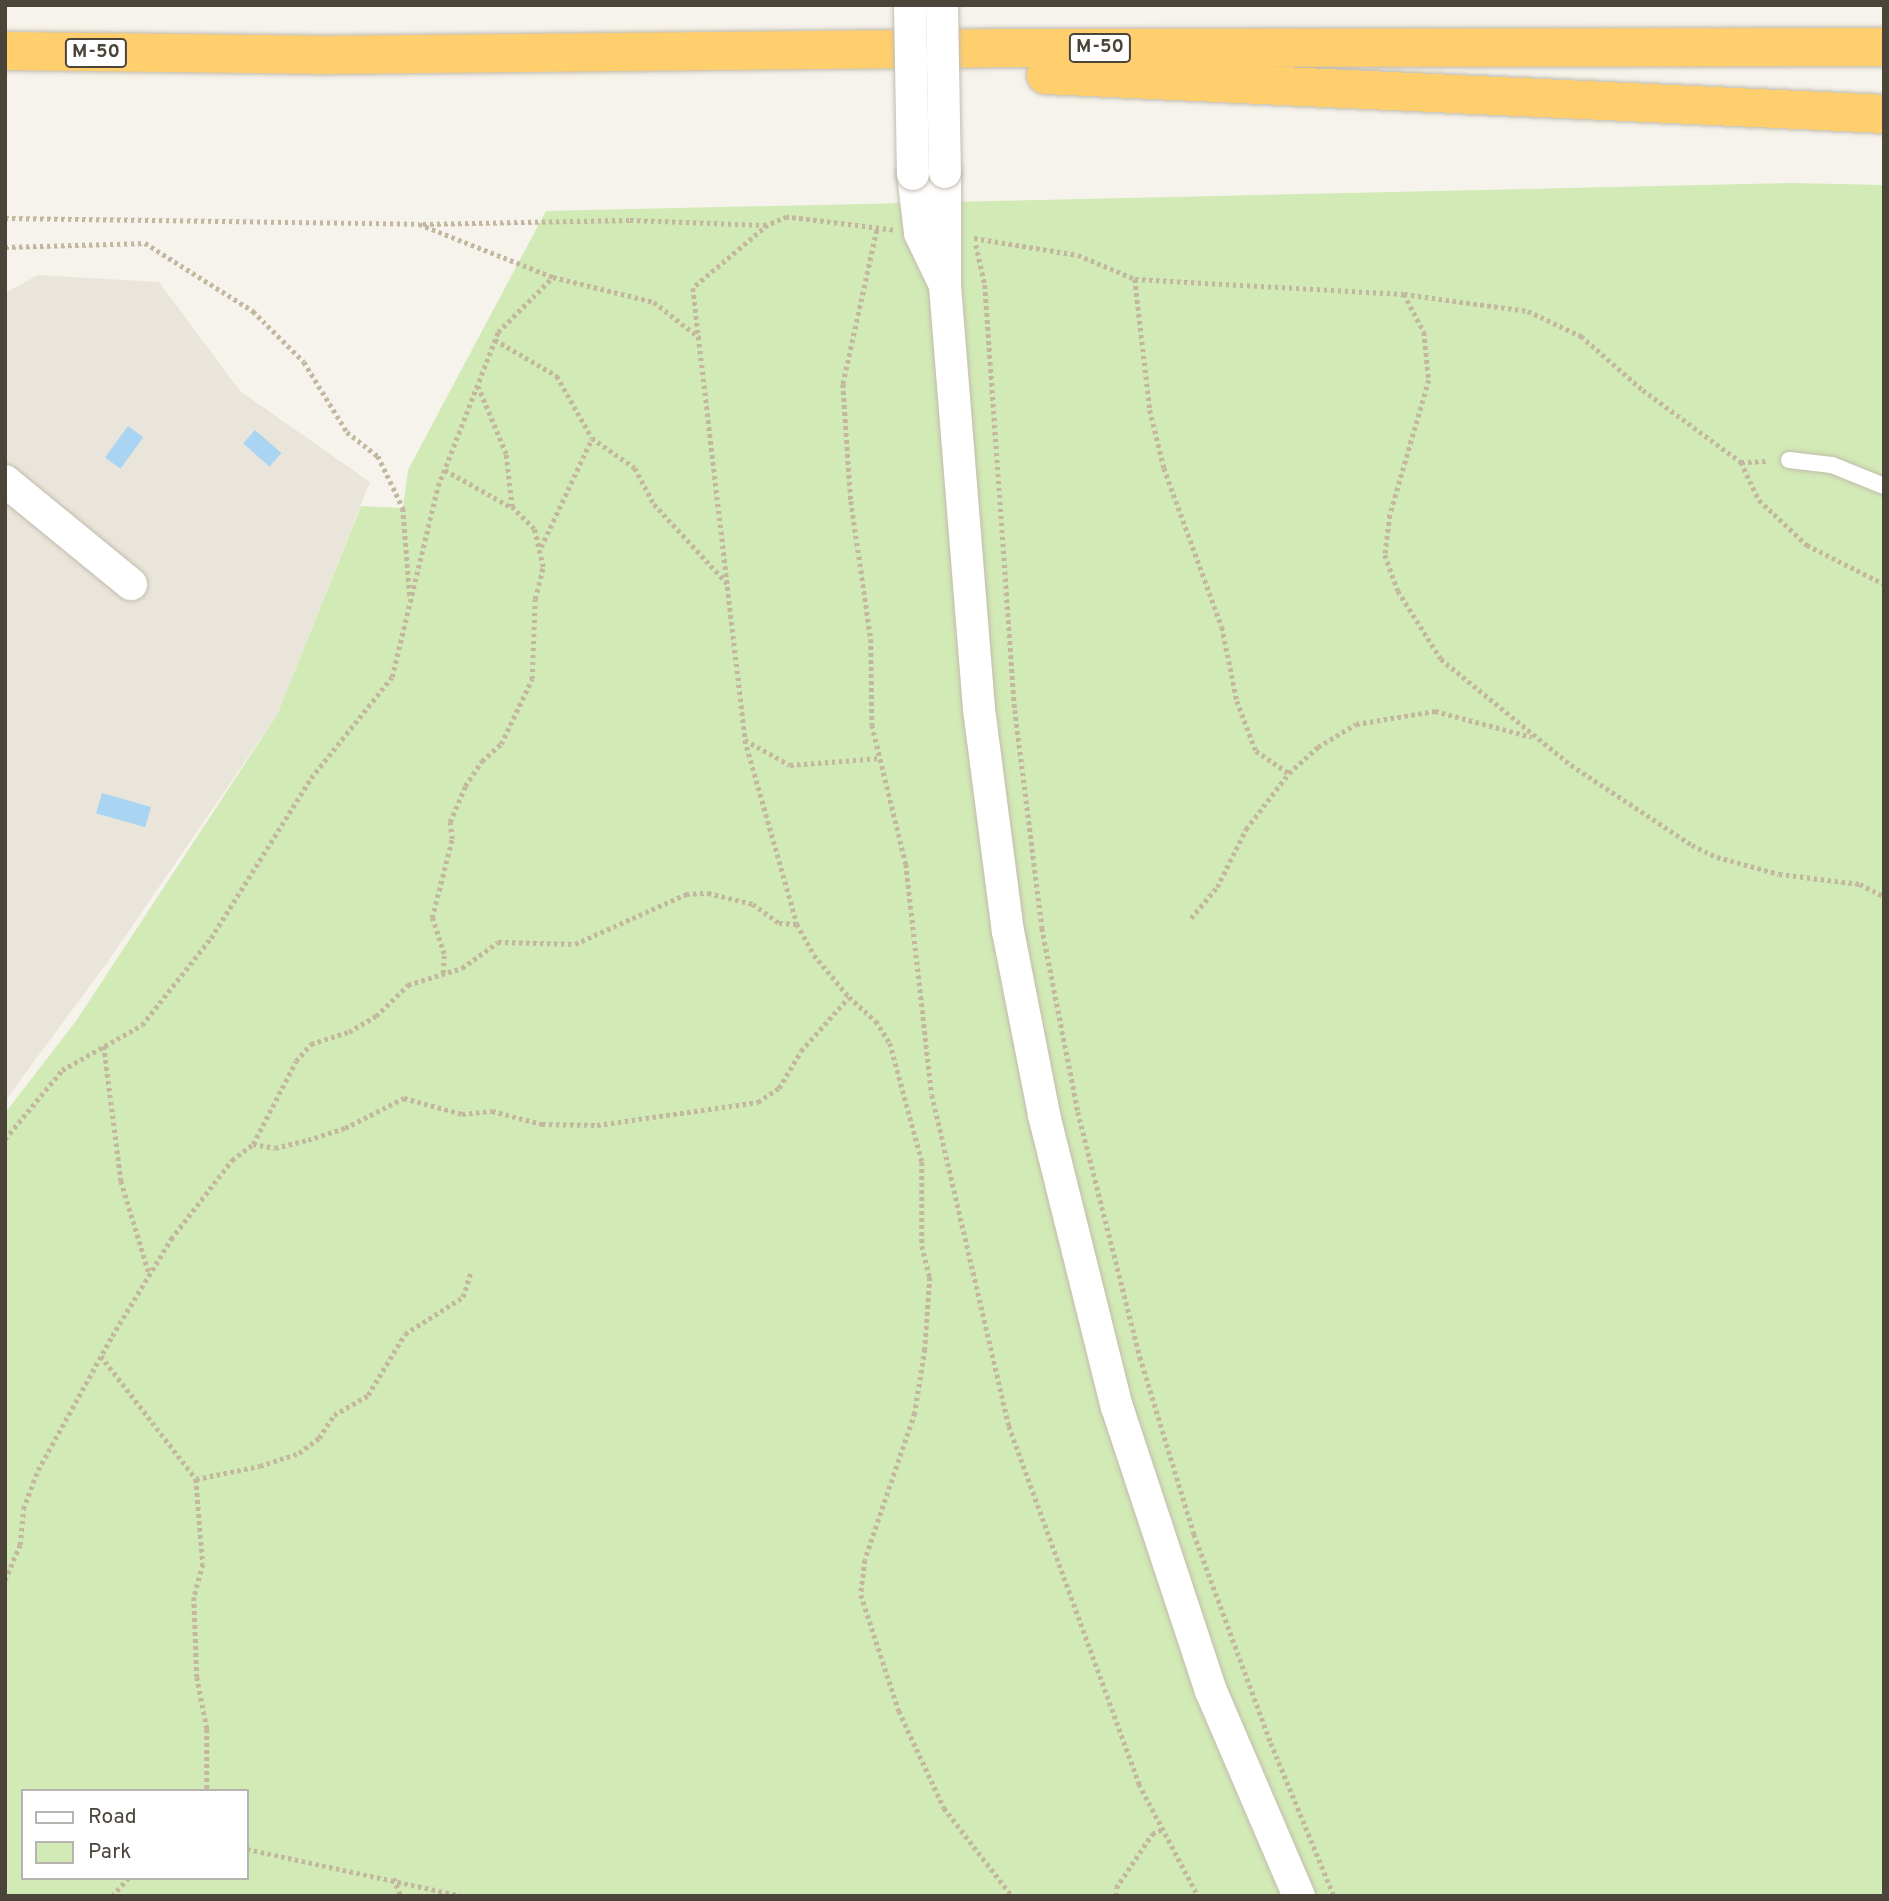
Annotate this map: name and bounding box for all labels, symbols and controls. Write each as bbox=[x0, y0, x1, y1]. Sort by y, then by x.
road number: M-50 bbox=[1068, 32, 1132, 64]
road number: M-50 bbox=[64, 38, 128, 68]
legend bbox=[21, 1789, 248, 1880]
text: Road bbox=[88, 1804, 137, 1831]
text: Park bbox=[88, 1839, 131, 1866]

